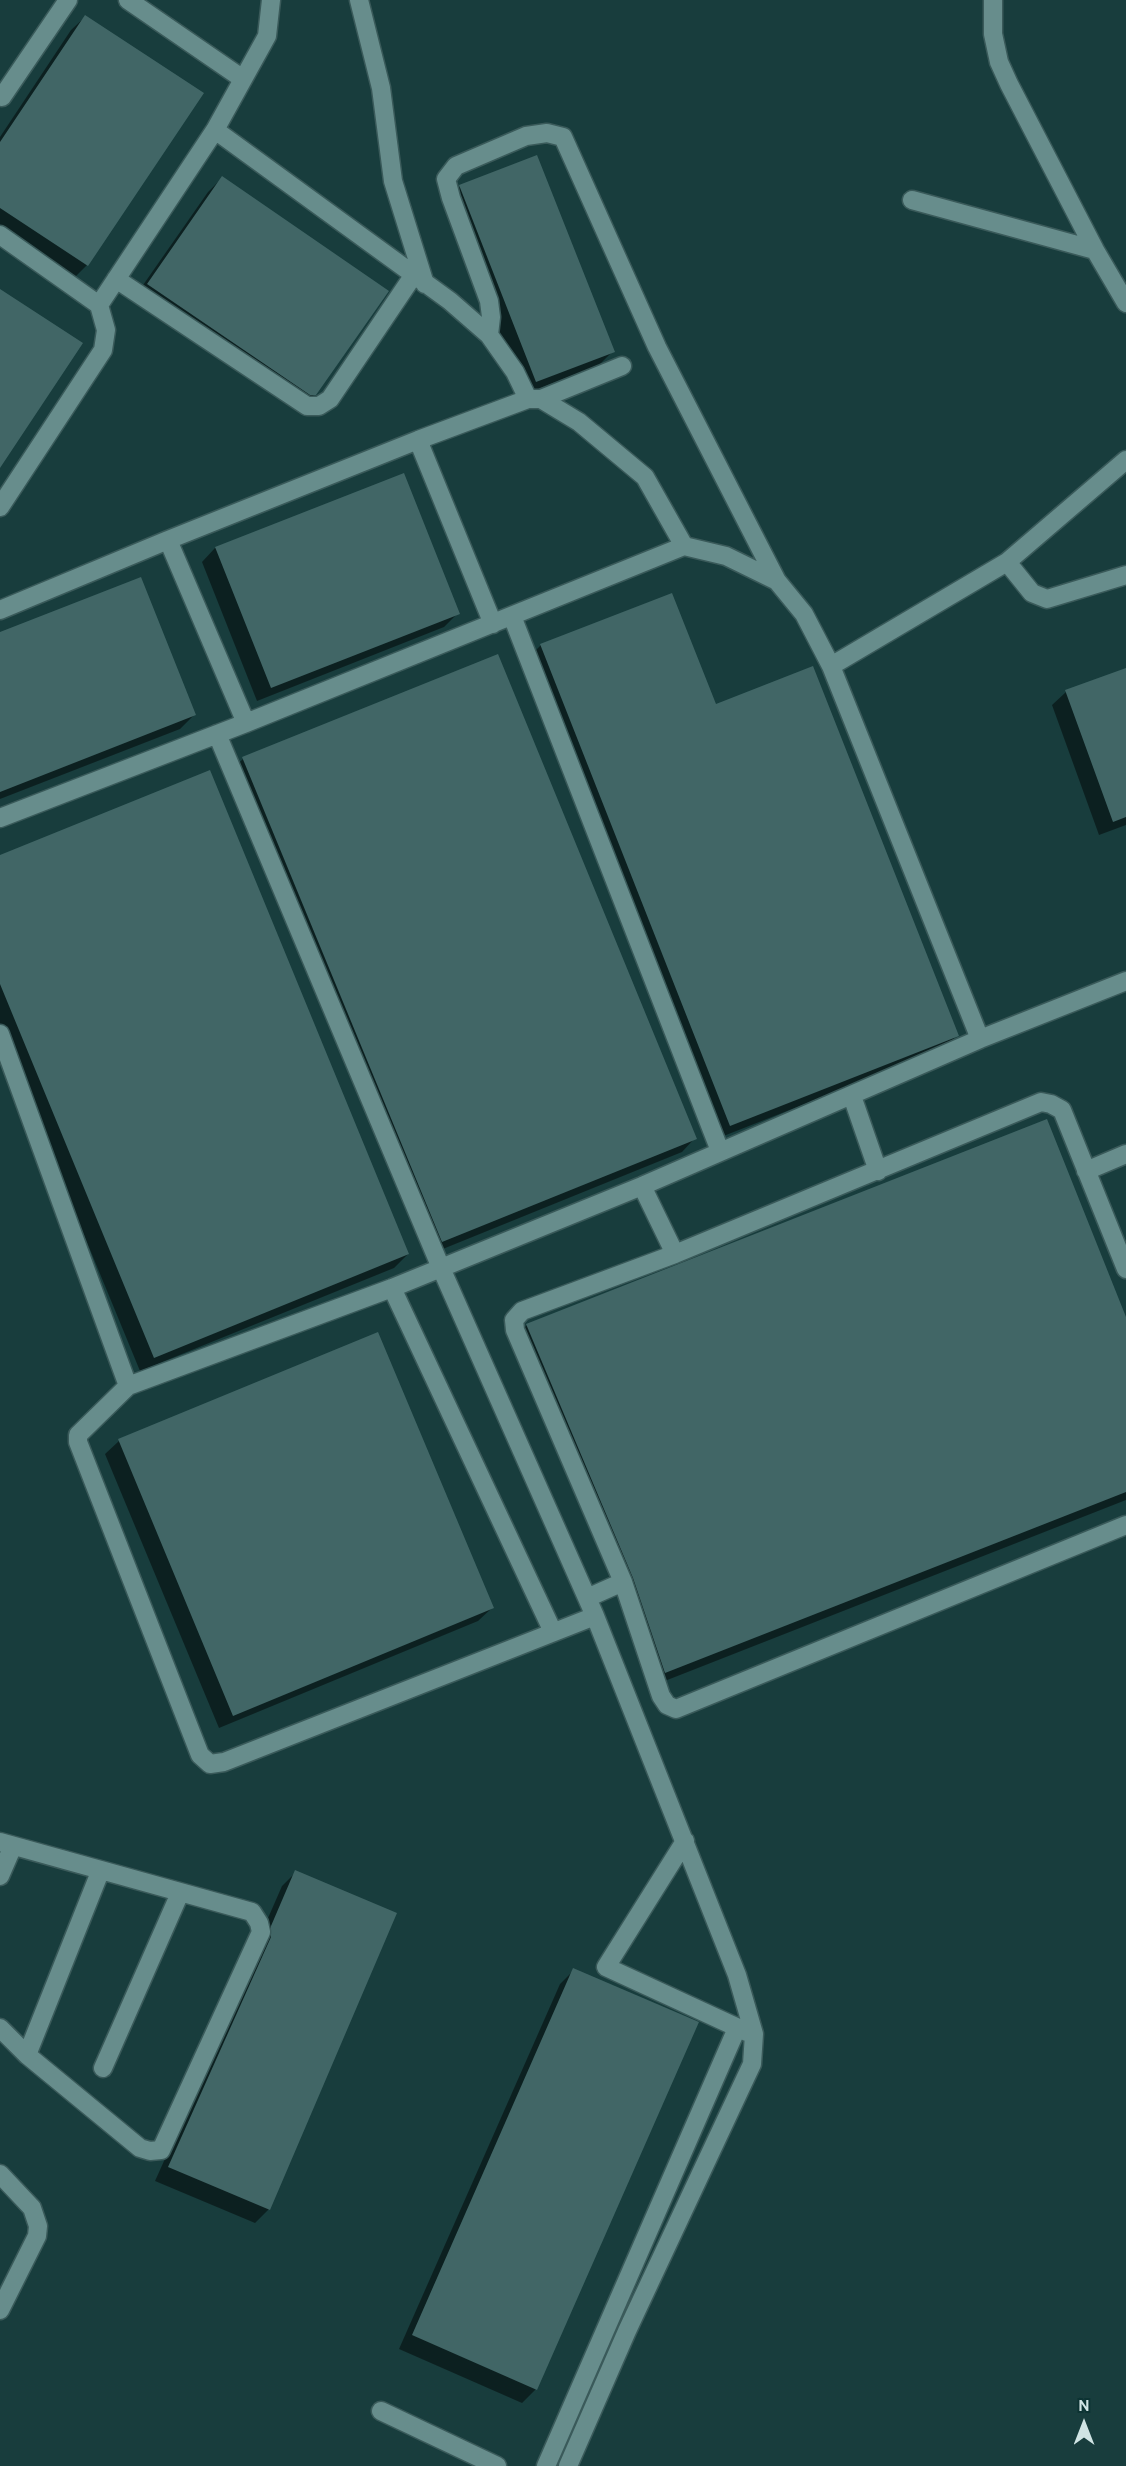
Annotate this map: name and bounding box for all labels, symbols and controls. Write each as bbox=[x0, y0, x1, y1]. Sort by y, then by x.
north arrow bbox=[1054, 2394, 1114, 2454]
text: N bbox=[1078, 2396, 1090, 2415]

